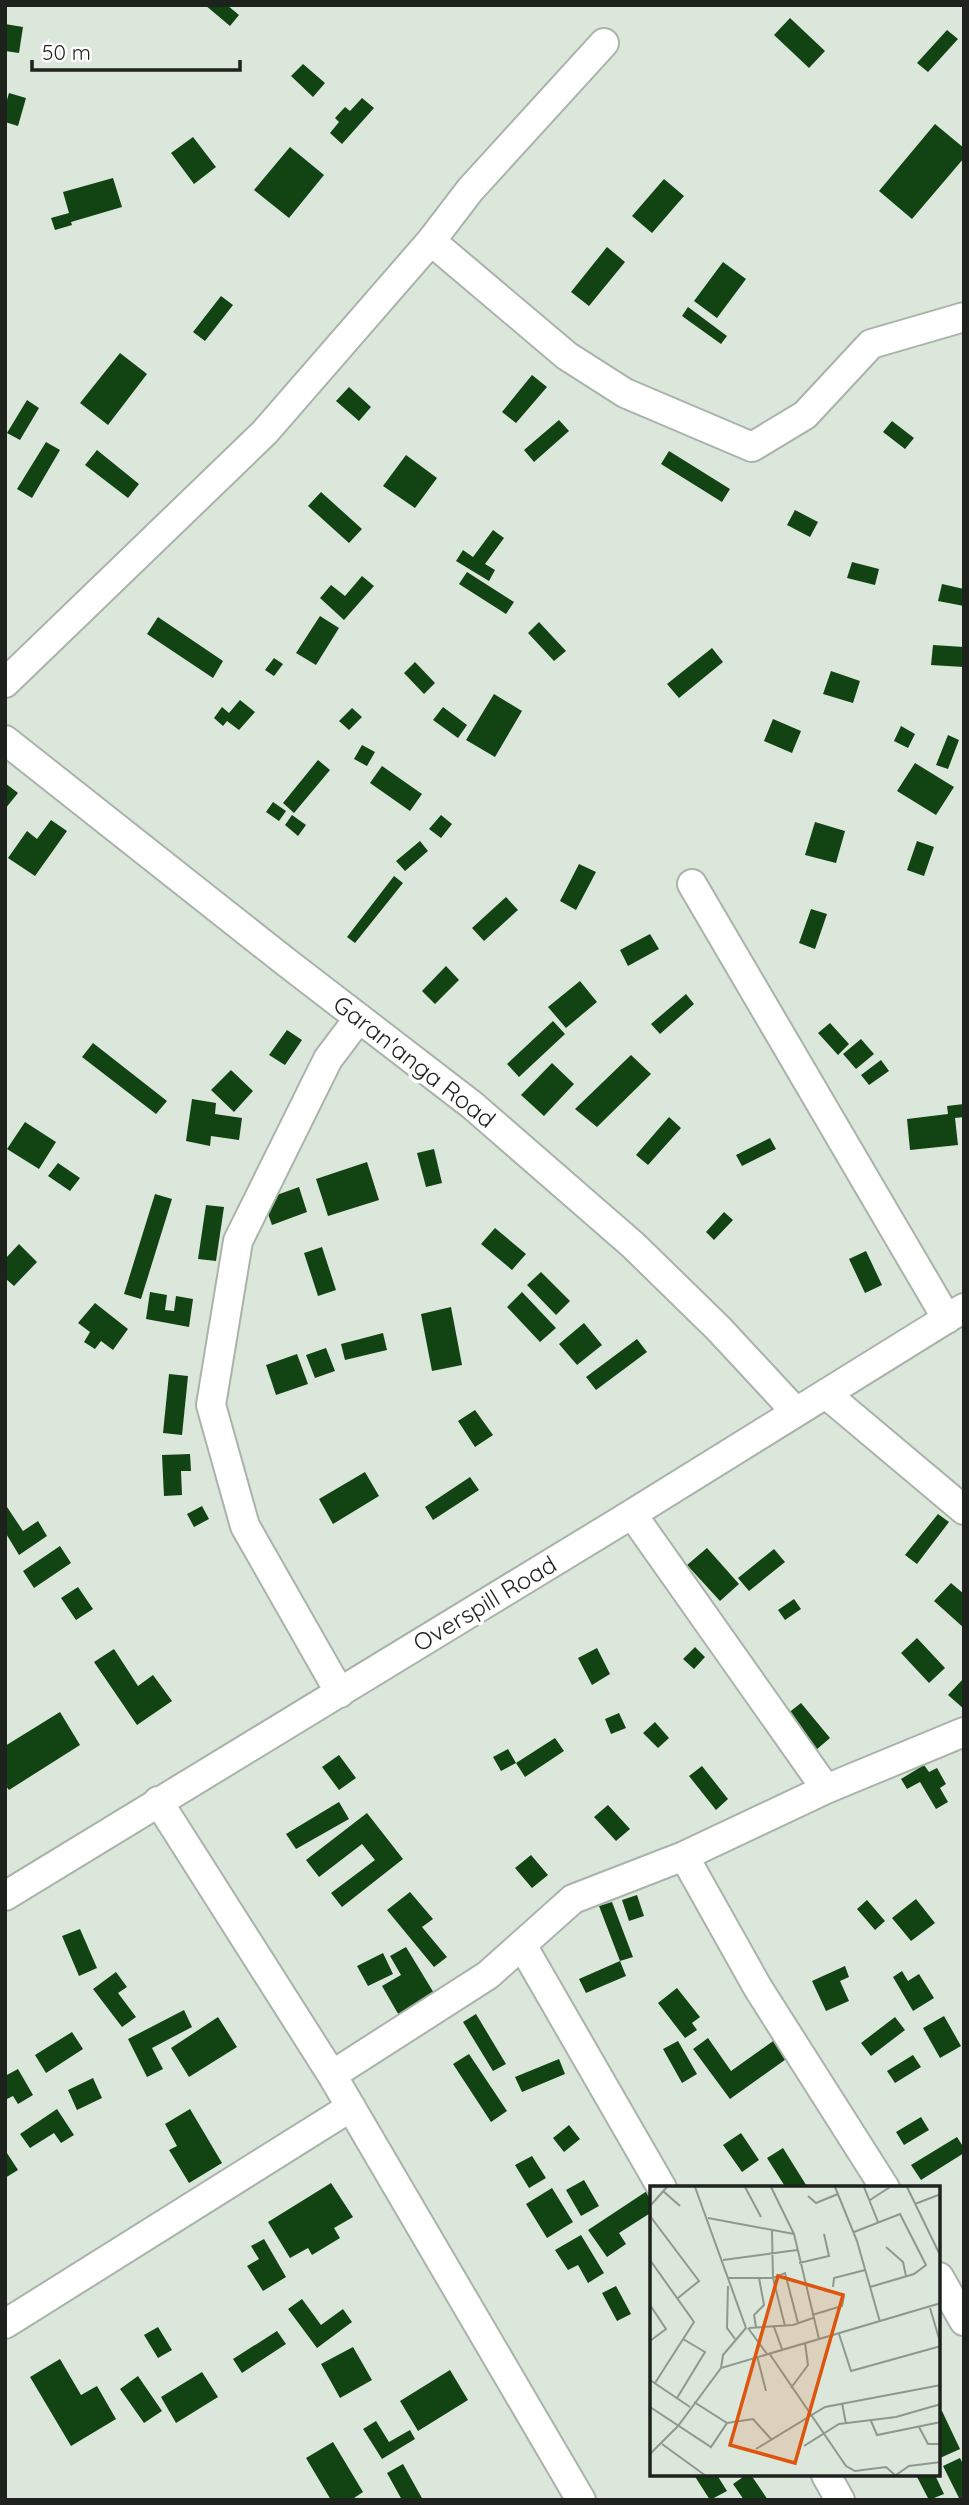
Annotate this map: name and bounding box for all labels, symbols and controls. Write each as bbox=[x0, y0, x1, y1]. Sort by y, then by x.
scale bar bbox=[32, 28, 240, 72]
text: 50 m bbox=[42, 39, 91, 65]
street label: Garan'anga Road bbox=[328, 989, 502, 1134]
street label: Overspill Road bbox=[407, 1549, 562, 1658]
inset map bbox=[650, 2186, 941, 2477]

